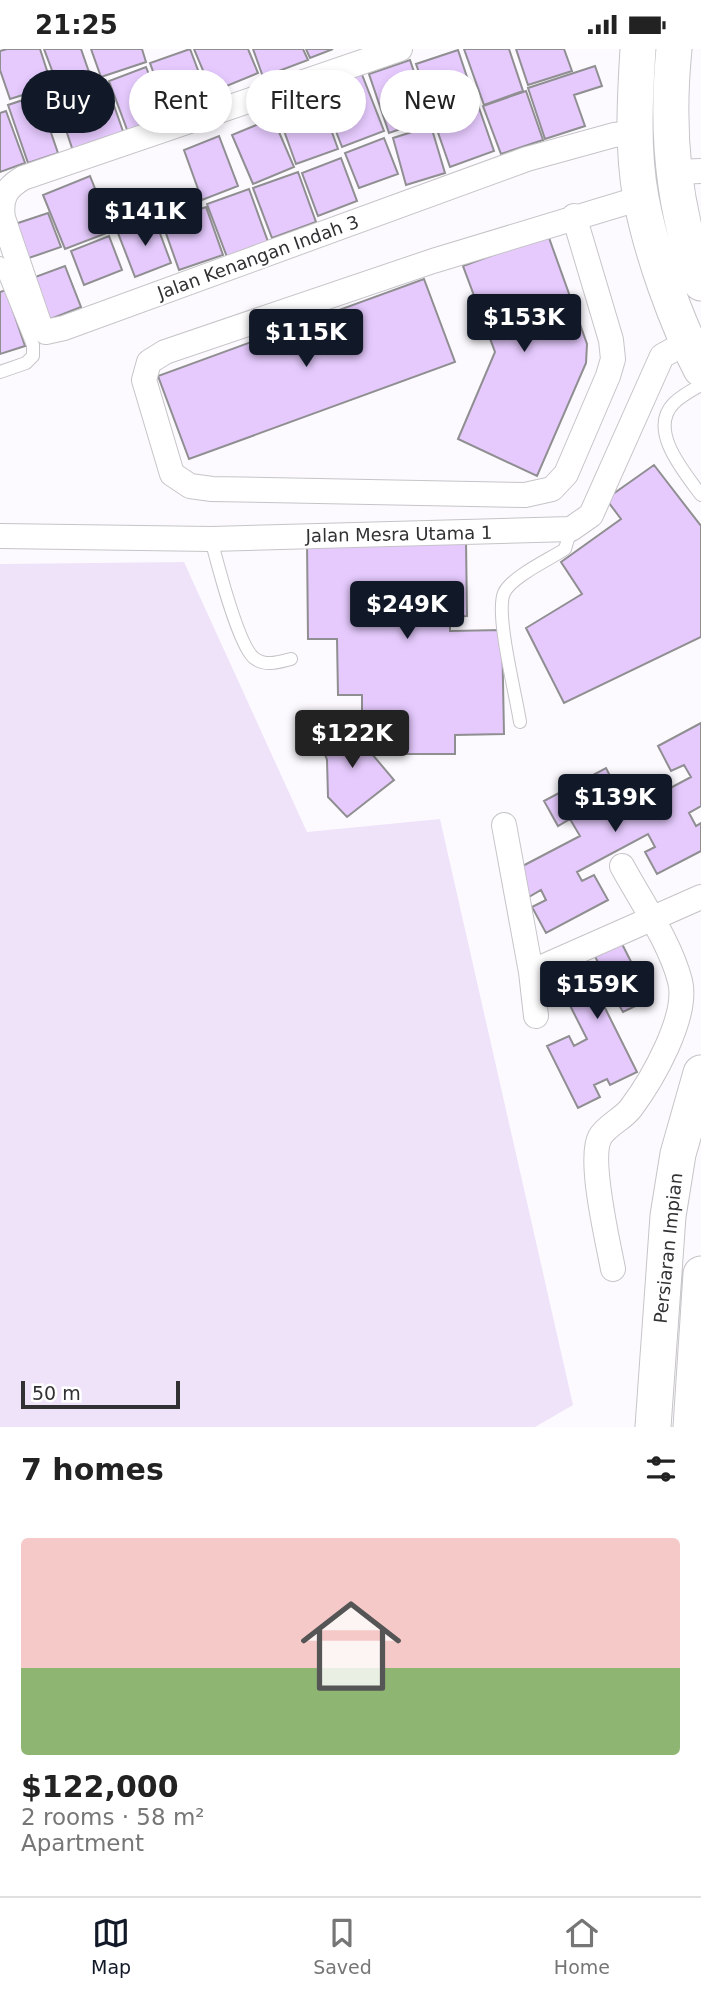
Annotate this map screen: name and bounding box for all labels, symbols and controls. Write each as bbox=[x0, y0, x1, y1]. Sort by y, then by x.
text: 21:25 bbox=[35, 10, 118, 40]
chip: Buy bbox=[21, 70, 115, 133]
chip: Rent bbox=[129, 70, 232, 133]
chip: Filters bbox=[246, 70, 366, 133]
chip: New bbox=[380, 70, 480, 133]
pin: $141K bbox=[96, 189, 194, 248]
text: $141K bbox=[104, 198, 186, 224]
street label: Jalan Kenangan Indah 3 bbox=[154, 211, 362, 304]
pin: $153K bbox=[475, 295, 573, 354]
text: $153K bbox=[483, 304, 565, 330]
pin: $115K bbox=[257, 309, 355, 369]
text: $115K bbox=[265, 319, 347, 345]
street label: Jalan Mesra Utama 1 bbox=[305, 522, 492, 546]
pin: $249K bbox=[358, 581, 456, 641]
text: $249K bbox=[366, 591, 448, 617]
pin: $122K bbox=[303, 711, 401, 770]
text: $122K bbox=[311, 720, 393, 746]
pin: $139K bbox=[566, 775, 664, 834]
text: $139K bbox=[574, 784, 656, 810]
pin: $159K bbox=[548, 961, 646, 1021]
text: $159K bbox=[556, 971, 638, 997]
street label: Persiaran Impian bbox=[650, 1172, 686, 1324]
scale bar bbox=[21, 1378, 180, 1410]
text: 50 m bbox=[32, 1382, 81, 1404]
icon: filters bbox=[642, 1450, 680, 1488]
text: 7 homes bbox=[21, 1452, 164, 1487]
icon: home bbox=[288, 1583, 414, 1709]
text: $122,000 bbox=[21, 1769, 179, 1804]
text: 2 rooms · 58 m² bbox=[21, 1804, 205, 1830]
text: Apartment bbox=[21, 1830, 144, 1856]
tab: Map bbox=[91, 1914, 131, 1978]
tab: Saved bbox=[313, 1914, 372, 1978]
tab: Home bbox=[554, 1914, 610, 1978]

